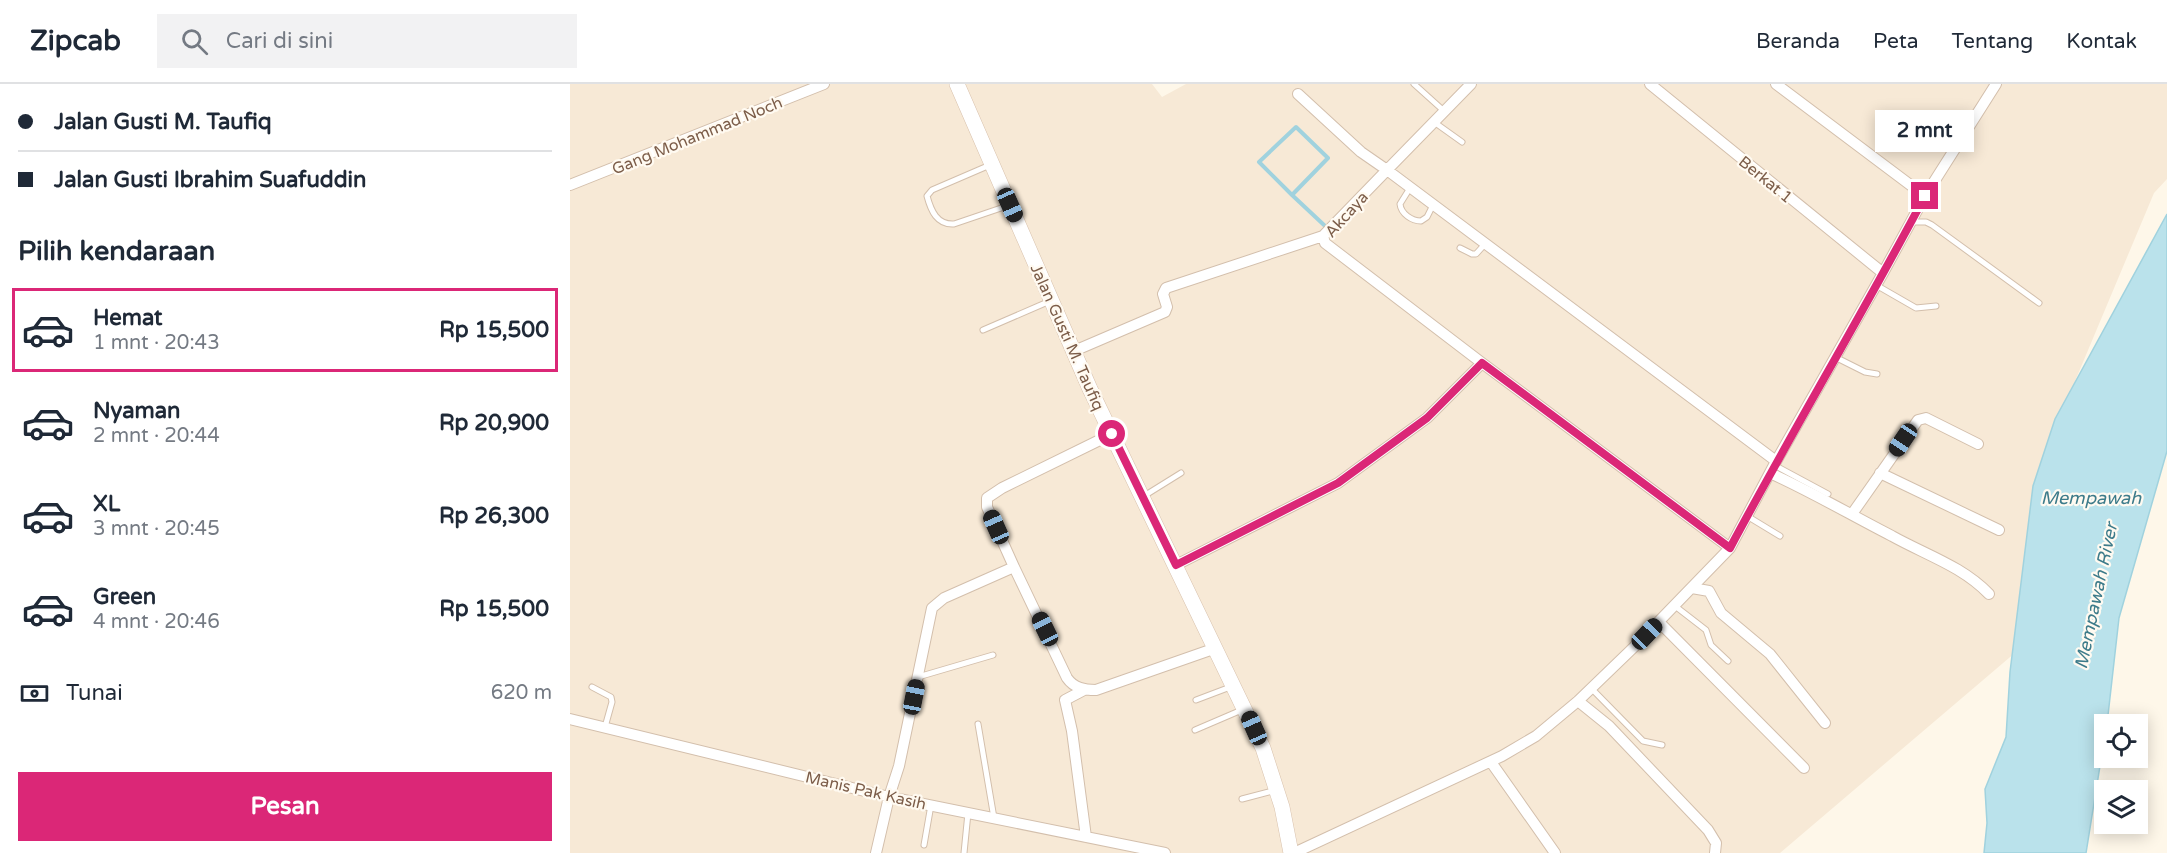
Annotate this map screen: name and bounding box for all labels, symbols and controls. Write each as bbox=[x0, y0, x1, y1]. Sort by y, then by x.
search box bbox=[157, 14, 577, 68]
text: Zipcab bbox=[30, 24, 121, 58]
icon: search bbox=[178, 25, 211, 58]
text: Cari di sini bbox=[226, 28, 333, 54]
text: Beranda bbox=[1756, 29, 1840, 54]
text: Peta bbox=[1873, 29, 1919, 54]
text: Tentang bbox=[1952, 29, 2033, 54]
text: Kontak bbox=[2066, 29, 2137, 54]
street label: Gang Mohammad Noch bbox=[609, 93, 786, 179]
text: Jalan Gusti M. Taufiq bbox=[54, 109, 272, 135]
callout: 2 mnt bbox=[1876, 109, 1974, 151]
text: 2 mnt bbox=[1897, 119, 1952, 143]
street label: Berkat 1 bbox=[1734, 152, 1796, 208]
text: Jalan Gusti Ibrahim Suafuddin bbox=[54, 167, 367, 193]
route end bbox=[1911, 182, 1938, 209]
car bbox=[994, 185, 1026, 225]
street label: Akcaya bbox=[1321, 187, 1373, 242]
text: Pilih kendaraan bbox=[18, 235, 215, 268]
street label: Jalan Gusti M. Taufiq bbox=[1026, 261, 1108, 414]
icon: car bbox=[21, 303, 75, 357]
text: Hemat bbox=[93, 305, 162, 331]
text: Rp 15,500 bbox=[439, 317, 549, 343]
text: 1 mnt · 20:43 bbox=[93, 331, 220, 355]
icon: car bbox=[21, 396, 75, 450]
text: Nyaman bbox=[93, 398, 180, 424]
text: Rp 20,900 bbox=[439, 410, 549, 436]
route start bbox=[1098, 420, 1125, 447]
car bbox=[1885, 420, 1921, 460]
text: 2 mnt · 20:44 bbox=[93, 424, 220, 448]
water label: Mempawah bbox=[2041, 487, 2142, 509]
icon: car bbox=[21, 489, 75, 543]
text: XL bbox=[93, 491, 120, 517]
text: Rp 26,300 bbox=[439, 503, 549, 529]
car bbox=[980, 507, 1012, 547]
text: 3 mnt · 20:45 bbox=[93, 517, 220, 541]
water label: Mempawah River bbox=[2070, 519, 2123, 671]
icon: car bbox=[21, 582, 75, 636]
text: Green bbox=[93, 584, 156, 610]
text: Rp 15,500 bbox=[439, 596, 549, 622]
car bbox=[1029, 609, 1061, 649]
text: 4 mnt · 20:46 bbox=[93, 610, 220, 634]
car bbox=[1628, 615, 1666, 653]
icon: cash bbox=[18, 677, 51, 710]
car bbox=[902, 678, 926, 716]
text: Tunai bbox=[66, 680, 123, 706]
text: 620 m bbox=[491, 681, 552, 705]
car bbox=[1238, 708, 1270, 748]
map controls bbox=[2094, 714, 2148, 834]
button: locate bbox=[2094, 714, 2148, 768]
street label: Manis Pak Kasih bbox=[803, 767, 928, 815]
button: Pesan bbox=[18, 772, 552, 841]
button: layers bbox=[2094, 780, 2148, 834]

